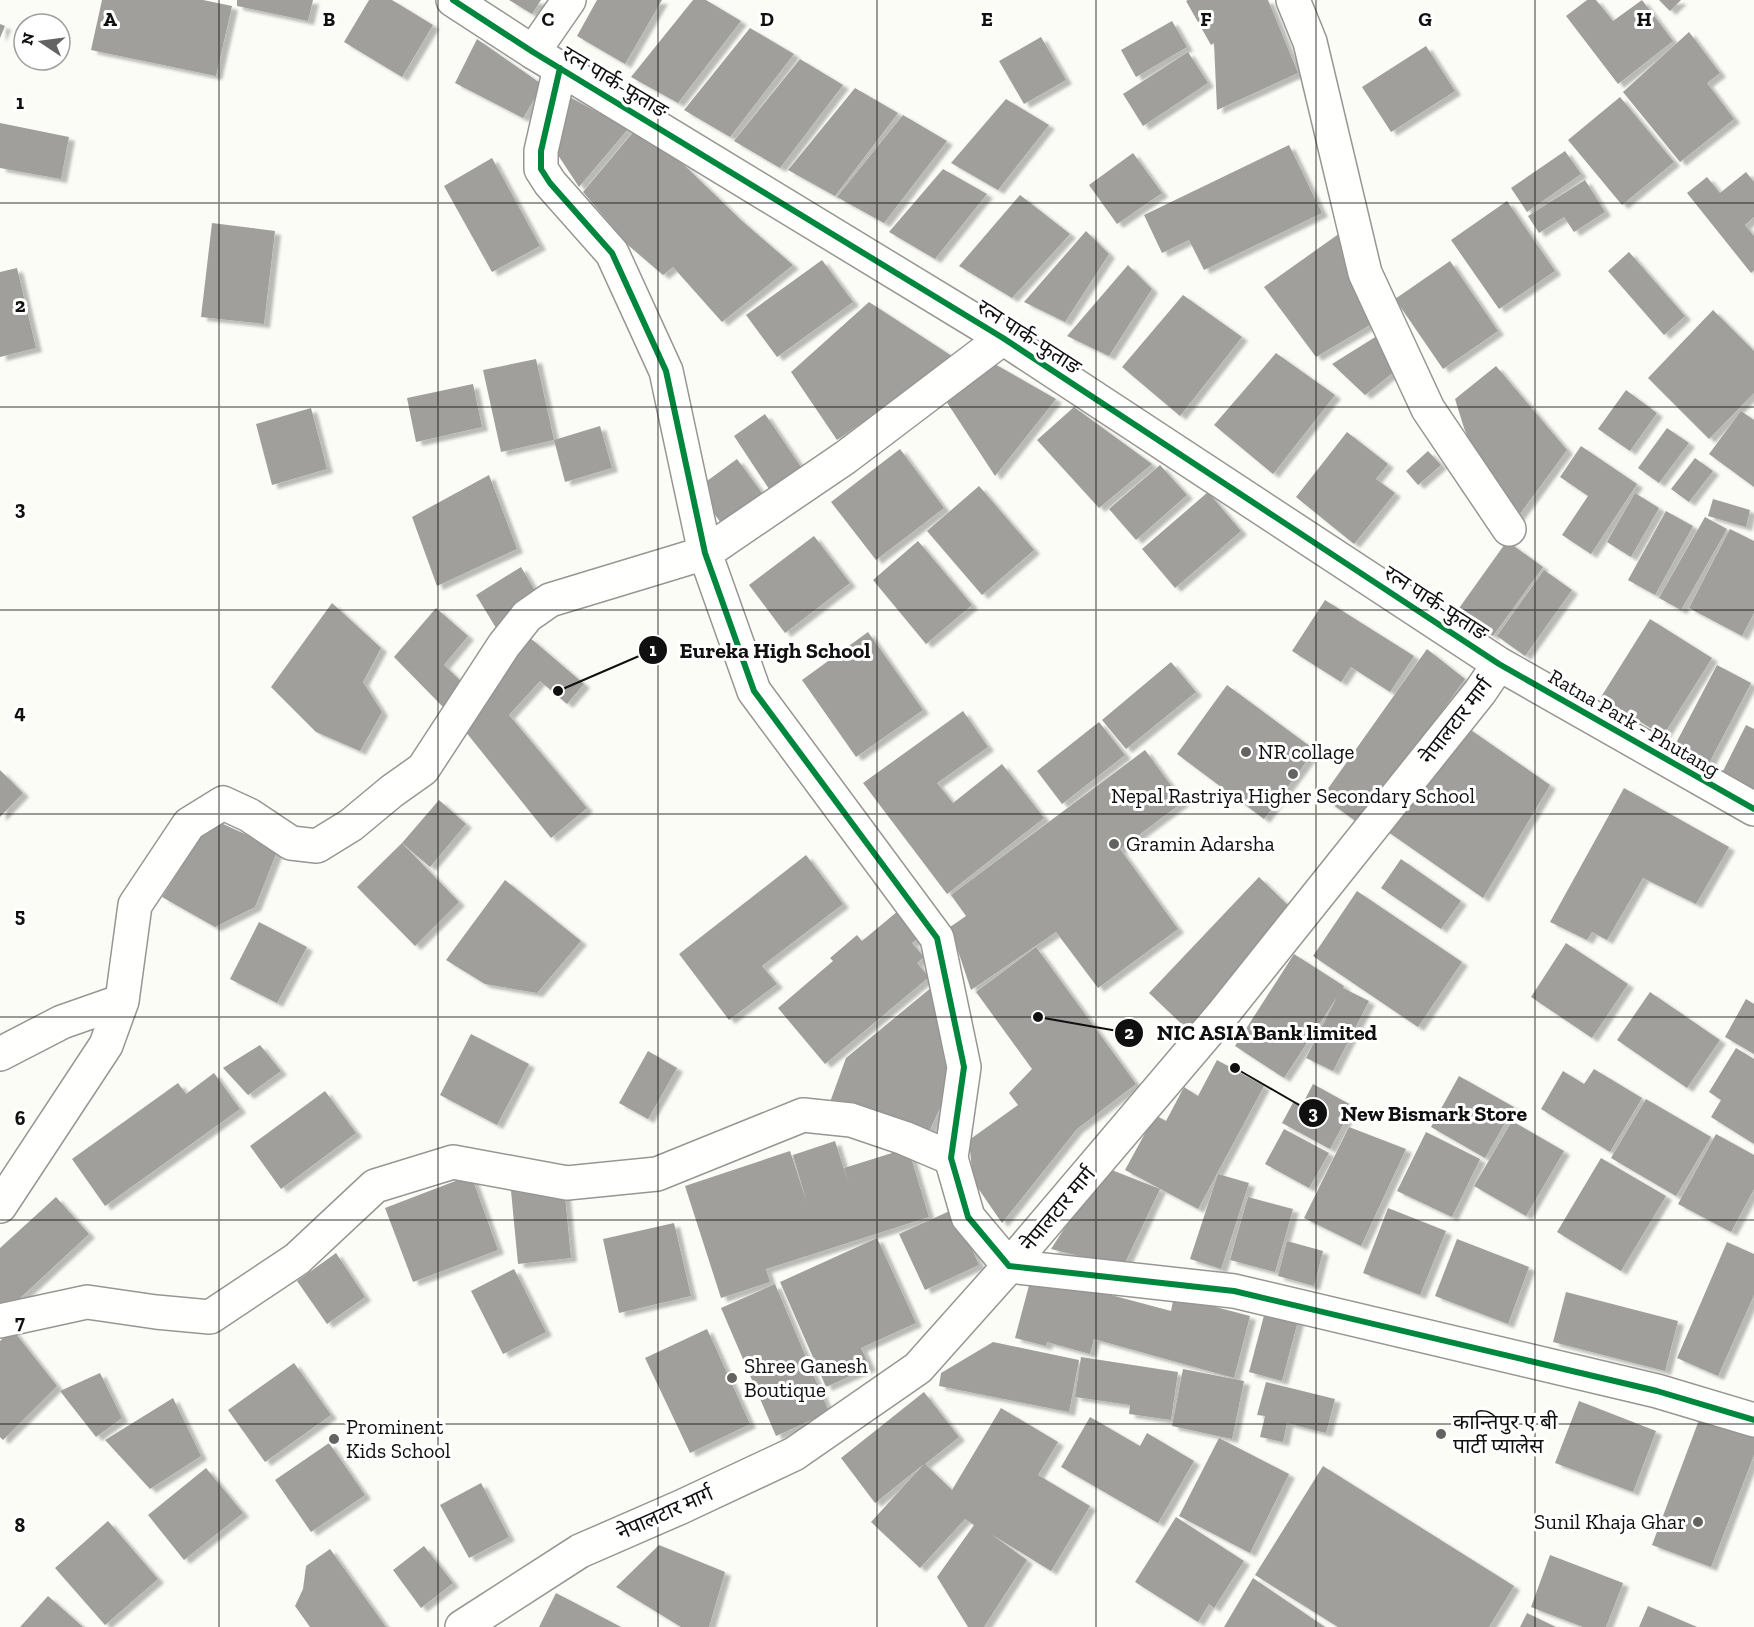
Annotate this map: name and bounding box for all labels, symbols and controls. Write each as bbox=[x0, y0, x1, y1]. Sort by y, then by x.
text: A bbox=[103, 7, 117, 31]
text: B bbox=[323, 7, 335, 31]
text: C bbox=[542, 7, 555, 31]
text: D bbox=[760, 7, 774, 31]
text: E bbox=[981, 7, 993, 31]
text: F bbox=[1200, 7, 1212, 31]
text: G bbox=[1418, 7, 1432, 31]
text: H bbox=[1636, 7, 1652, 31]
north arrow bbox=[12, 12, 72, 72]
text: N bbox=[17, 31, 38, 47]
street label: रत्न पार्क-फुताङ bbox=[557, 40, 673, 124]
text: 1 bbox=[16, 90, 24, 114]
text: 2 bbox=[15, 293, 26, 317]
street label: रत्न पार्क-फुताङ bbox=[972, 294, 1087, 381]
text: 3 bbox=[15, 496, 26, 520]
street label: रत्न पार्क-फुताङ bbox=[1379, 560, 1494, 647]
callout: Eureka High School bbox=[638, 630, 883, 670]
text: Eureka High School bbox=[680, 637, 870, 664]
text: 1 bbox=[649, 639, 657, 661]
street label: Ratna Park - Phutang bbox=[1544, 663, 1725, 782]
street label: नेपालटार मार्ग bbox=[1414, 672, 1498, 769]
text: 4 bbox=[14, 700, 26, 724]
place label: NR collage bbox=[1258, 739, 1355, 764]
marker: NR collage bbox=[1239, 745, 1253, 759]
marker: Nepal Rastriya Higher Secondary School bbox=[1286, 767, 1300, 781]
place label: Nepal Rastriya Higher Secondary School bbox=[1111, 783, 1475, 808]
place label: Gramin Adarsha bbox=[1126, 831, 1275, 856]
marker: Gramin Adarsha bbox=[1107, 837, 1121, 851]
text: 5 bbox=[15, 903, 25, 927]
callout: NIC ASIA Bank limited bbox=[1114, 1013, 1390, 1053]
text: NIC ASIA Bank limited bbox=[1157, 1019, 1378, 1046]
text: 2 bbox=[1124, 1022, 1134, 1044]
callout: New Bismark Store bbox=[1298, 1093, 1539, 1133]
text: New Bismark Store bbox=[1341, 1100, 1528, 1127]
text: 3 bbox=[1308, 1102, 1318, 1124]
text: 6 bbox=[15, 1106, 26, 1130]
street label: नेपालटार मार्ग bbox=[1015, 1161, 1101, 1256]
text: 7 bbox=[15, 1310, 25, 1334]
place label: Shree Ganesh Boutique bbox=[744, 1353, 868, 1402]
marker: Shree Ganesh Boutique bbox=[725, 1371, 739, 1385]
place label: कान्तिपुर ए बी पार्टी प्यालेस bbox=[1453, 1409, 1558, 1458]
place label: Prominent Kids School bbox=[346, 1414, 451, 1463]
marker: कान्तिपुर ए बी पार्टी प्यालेस bbox=[1434, 1427, 1448, 1441]
marker: Prominent Kids School bbox=[327, 1432, 341, 1446]
street label: नेपालटार मार्ग bbox=[613, 1480, 718, 1545]
place label: Sunil Khaja Ghar bbox=[1534, 1509, 1686, 1535]
text: 8 bbox=[15, 1513, 26, 1537]
marker: Sunil Khaja Ghar bbox=[1691, 1515, 1705, 1529]

